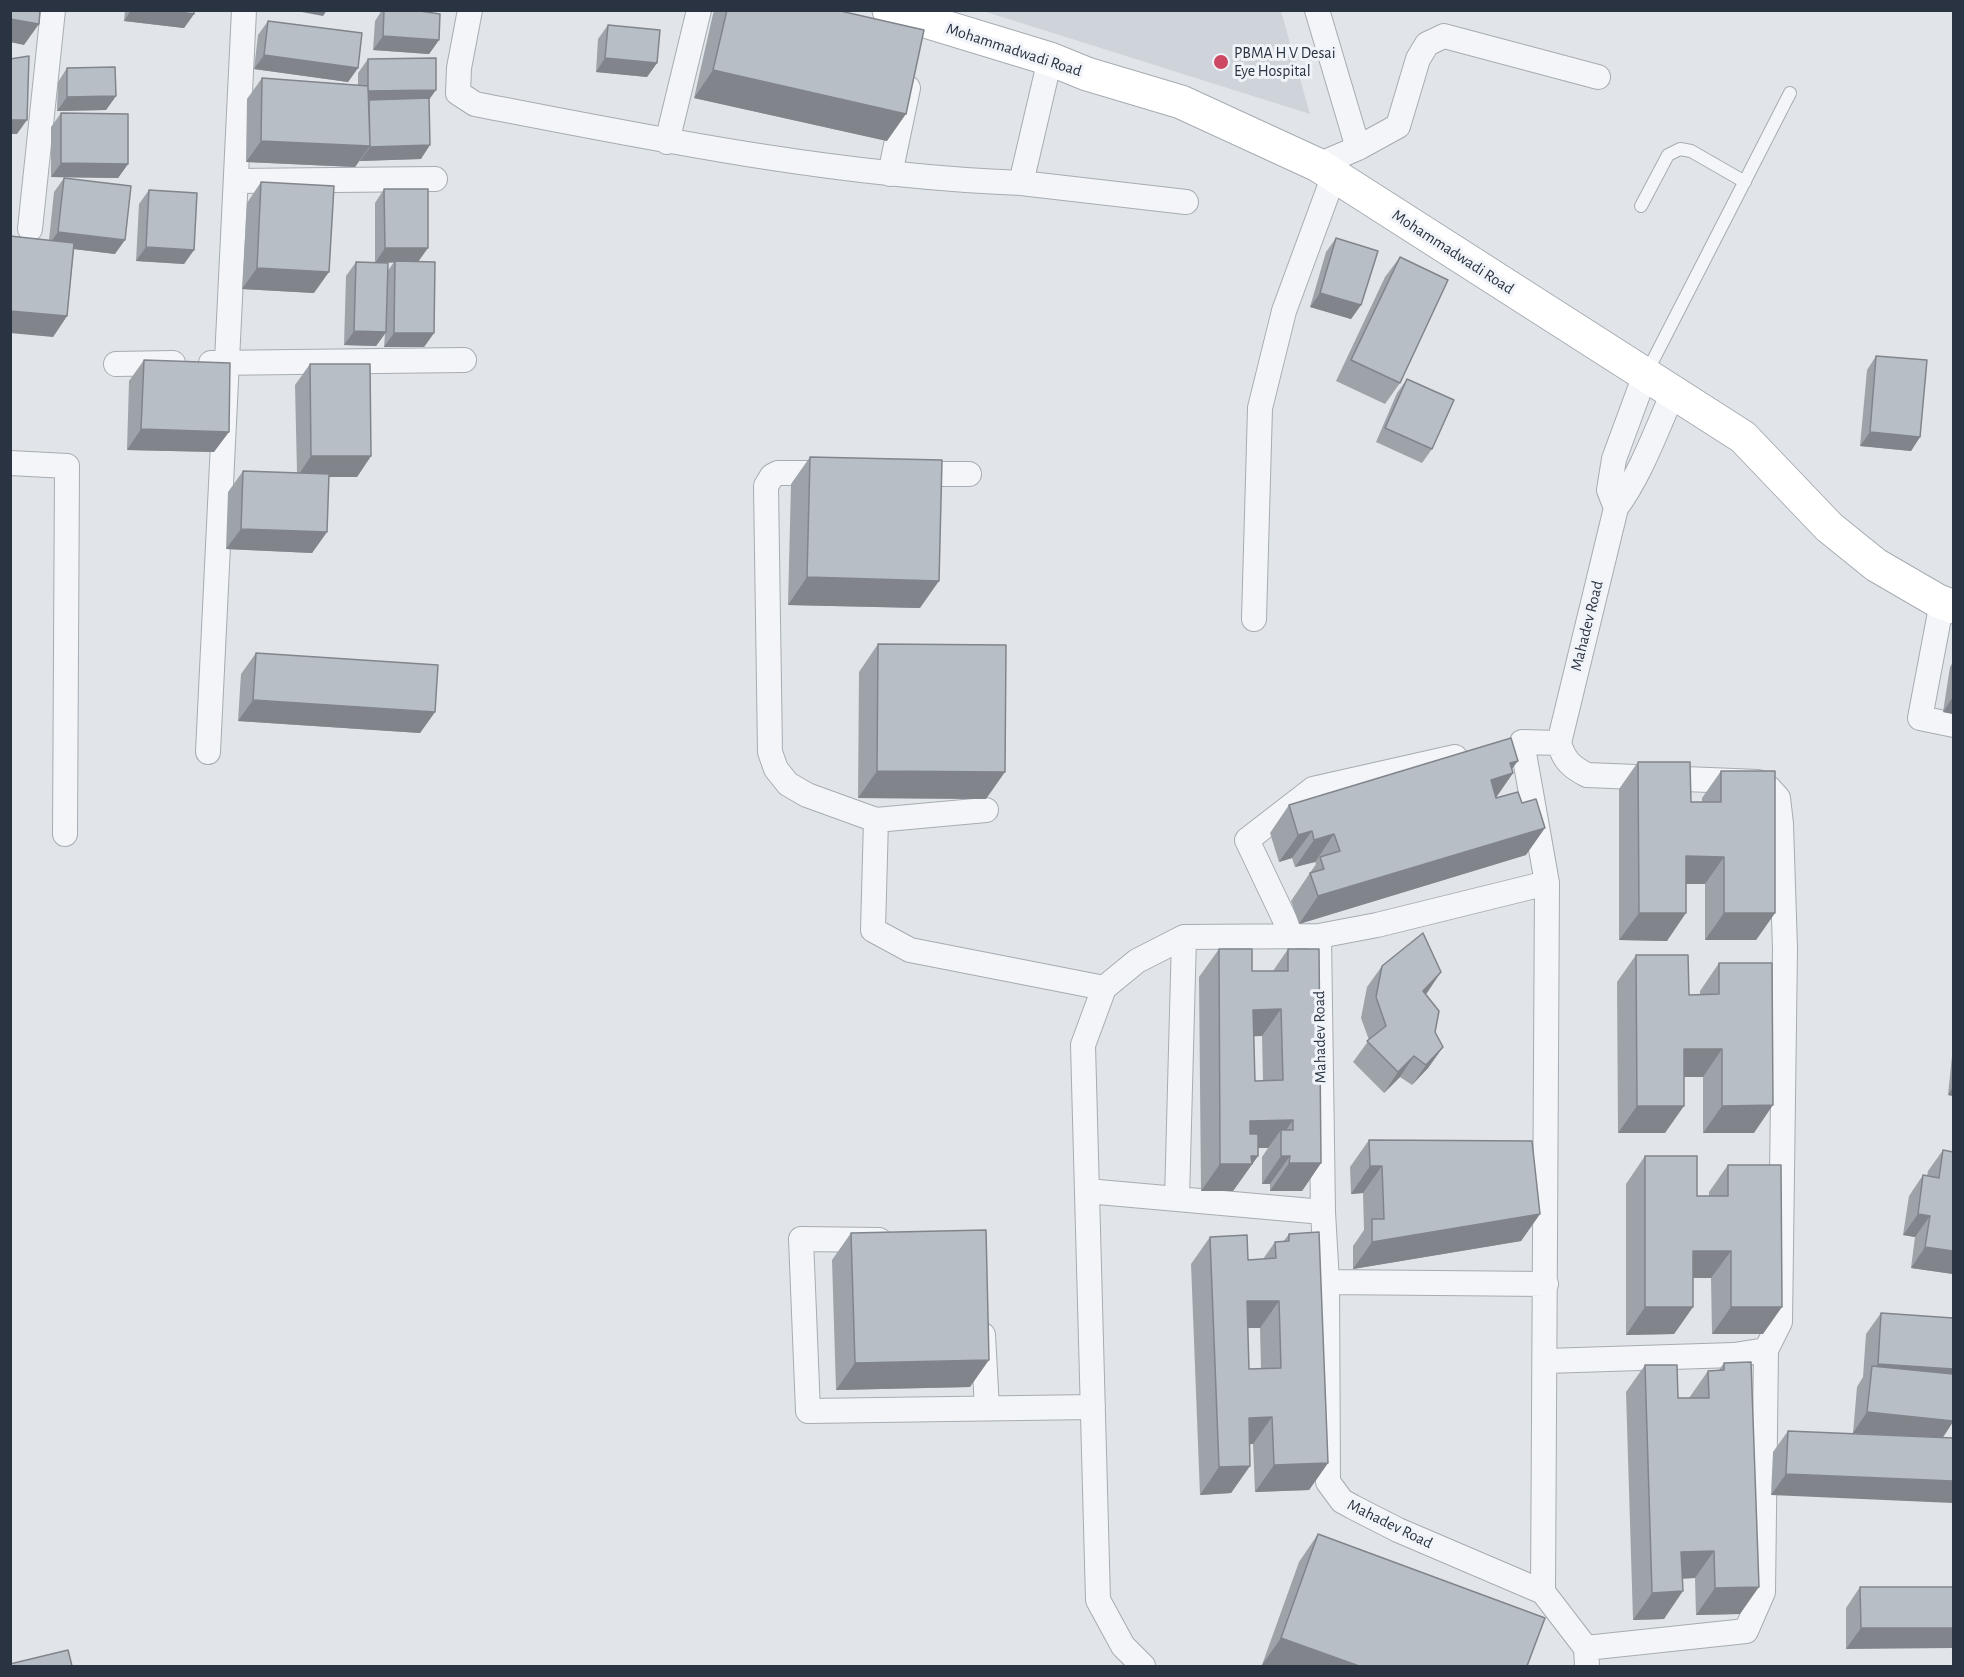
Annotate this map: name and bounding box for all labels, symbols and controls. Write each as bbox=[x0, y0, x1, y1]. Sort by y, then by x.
street label: Mohammadwadi Road bbox=[944, 19, 1084, 81]
place label: PBMA H V Desai Eye Hospital bbox=[1234, 43, 1336, 81]
marker: PBMA H V Desai Eye Hospital bbox=[1212, 53, 1230, 71]
street label: Mohammadwadi Road bbox=[1389, 205, 1517, 299]
street label: Mahadev Road bbox=[1567, 579, 1607, 673]
street label: Mahadev Road bbox=[1310, 991, 1330, 1083]
street label: Mahadev Road bbox=[1344, 1495, 1436, 1553]

